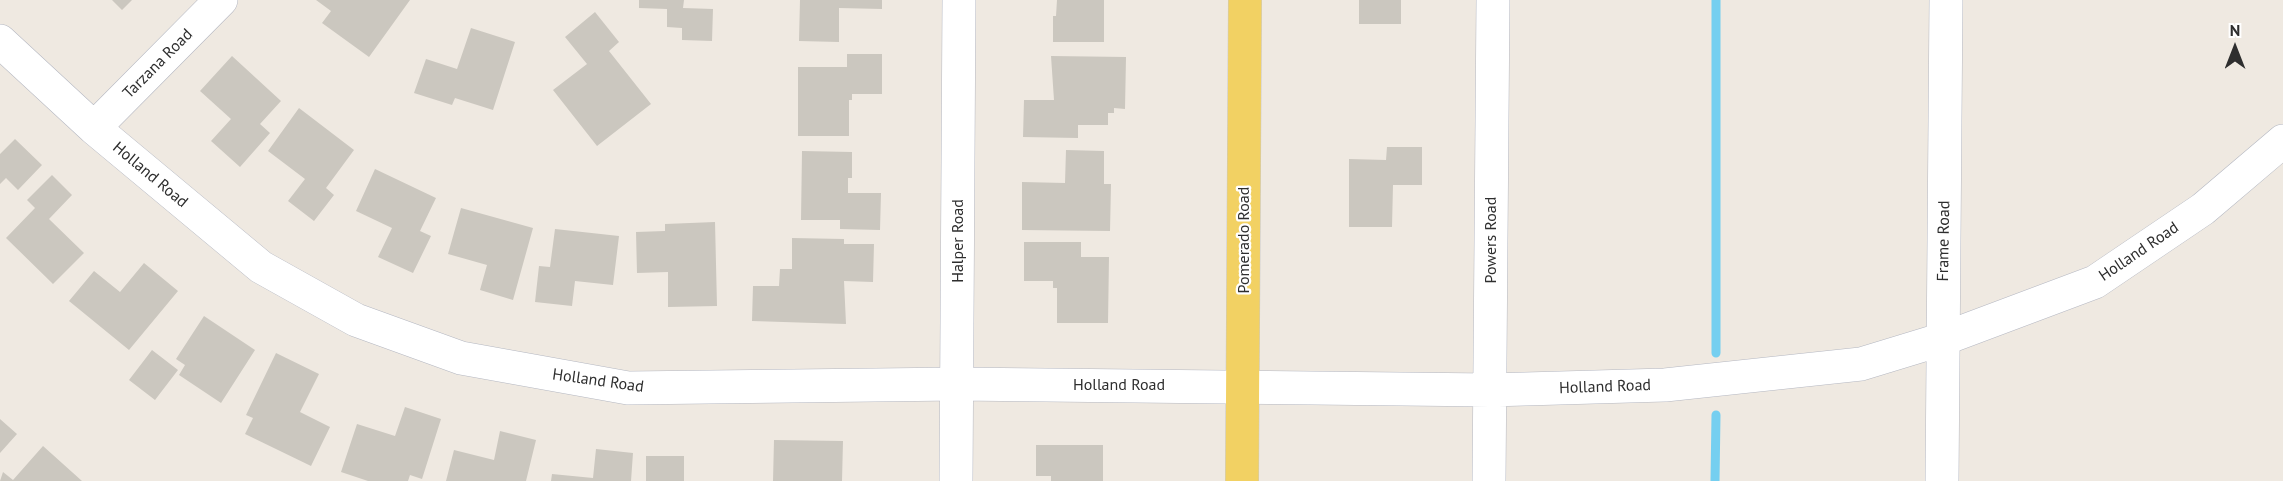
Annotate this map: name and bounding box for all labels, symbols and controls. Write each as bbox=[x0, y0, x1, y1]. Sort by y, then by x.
north arrow bbox=[2205, 18, 2265, 78]
text: N bbox=[2230, 20, 2240, 40]
street label: Tarzana Road bbox=[119, 25, 197, 103]
street label: Holland Road bbox=[109, 138, 191, 212]
street label: Pomerado Road bbox=[1234, 187, 1254, 293]
street label: Powers Road bbox=[1481, 197, 1501, 283]
street label: Halper Road bbox=[948, 199, 968, 283]
street label: Frame Road bbox=[1934, 200, 1954, 282]
street label: Holland Road bbox=[2095, 218, 2183, 286]
street label: Holland Road bbox=[551, 365, 645, 397]
street label: Holland Road bbox=[1073, 375, 1165, 395]
street label: Holland Road bbox=[1559, 376, 1651, 398]

